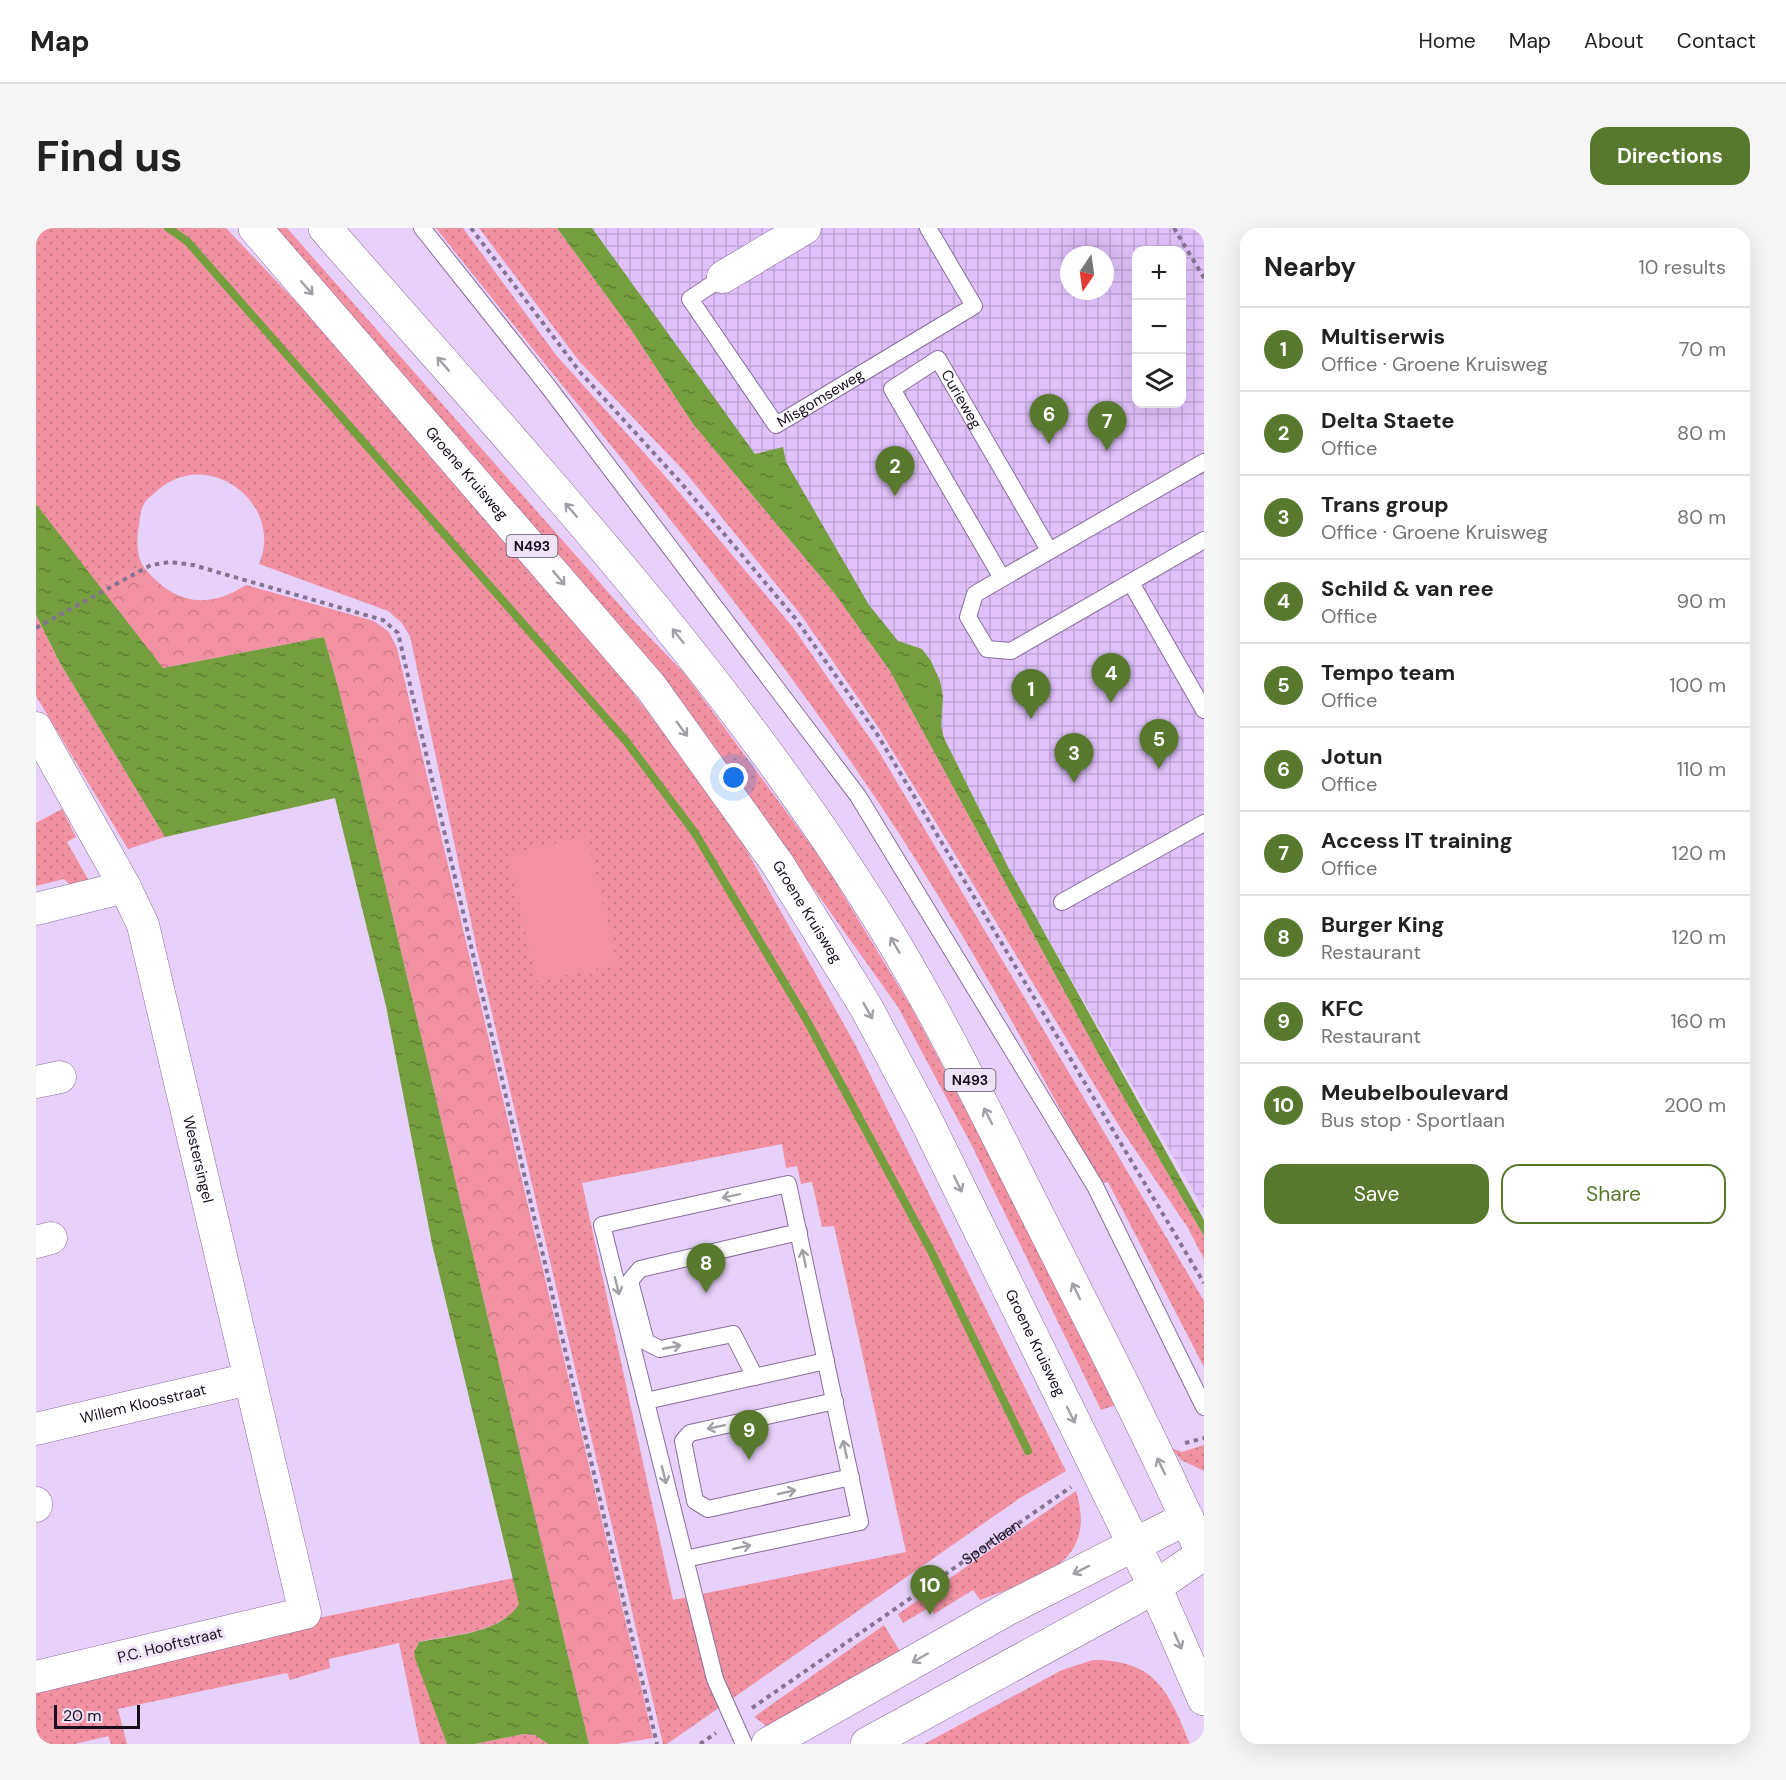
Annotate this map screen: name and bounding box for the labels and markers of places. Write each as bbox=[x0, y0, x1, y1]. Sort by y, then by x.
pin: 6 bbox=[1030, 394, 1068, 444]
pin: 7 bbox=[1088, 402, 1126, 451]
pin: 2 bbox=[876, 446, 914, 496]
pin: 4 bbox=[1092, 654, 1130, 703]
pin: 1 bbox=[1012, 670, 1050, 719]
pin: 5 bbox=[1140, 720, 1178, 769]
pin: 3 bbox=[1054, 734, 1094, 783]
pin: 8 bbox=[686, 1244, 726, 1293]
pin: 9 bbox=[730, 1410, 768, 1460]
pin: 10 bbox=[910, 1566, 950, 1615]

